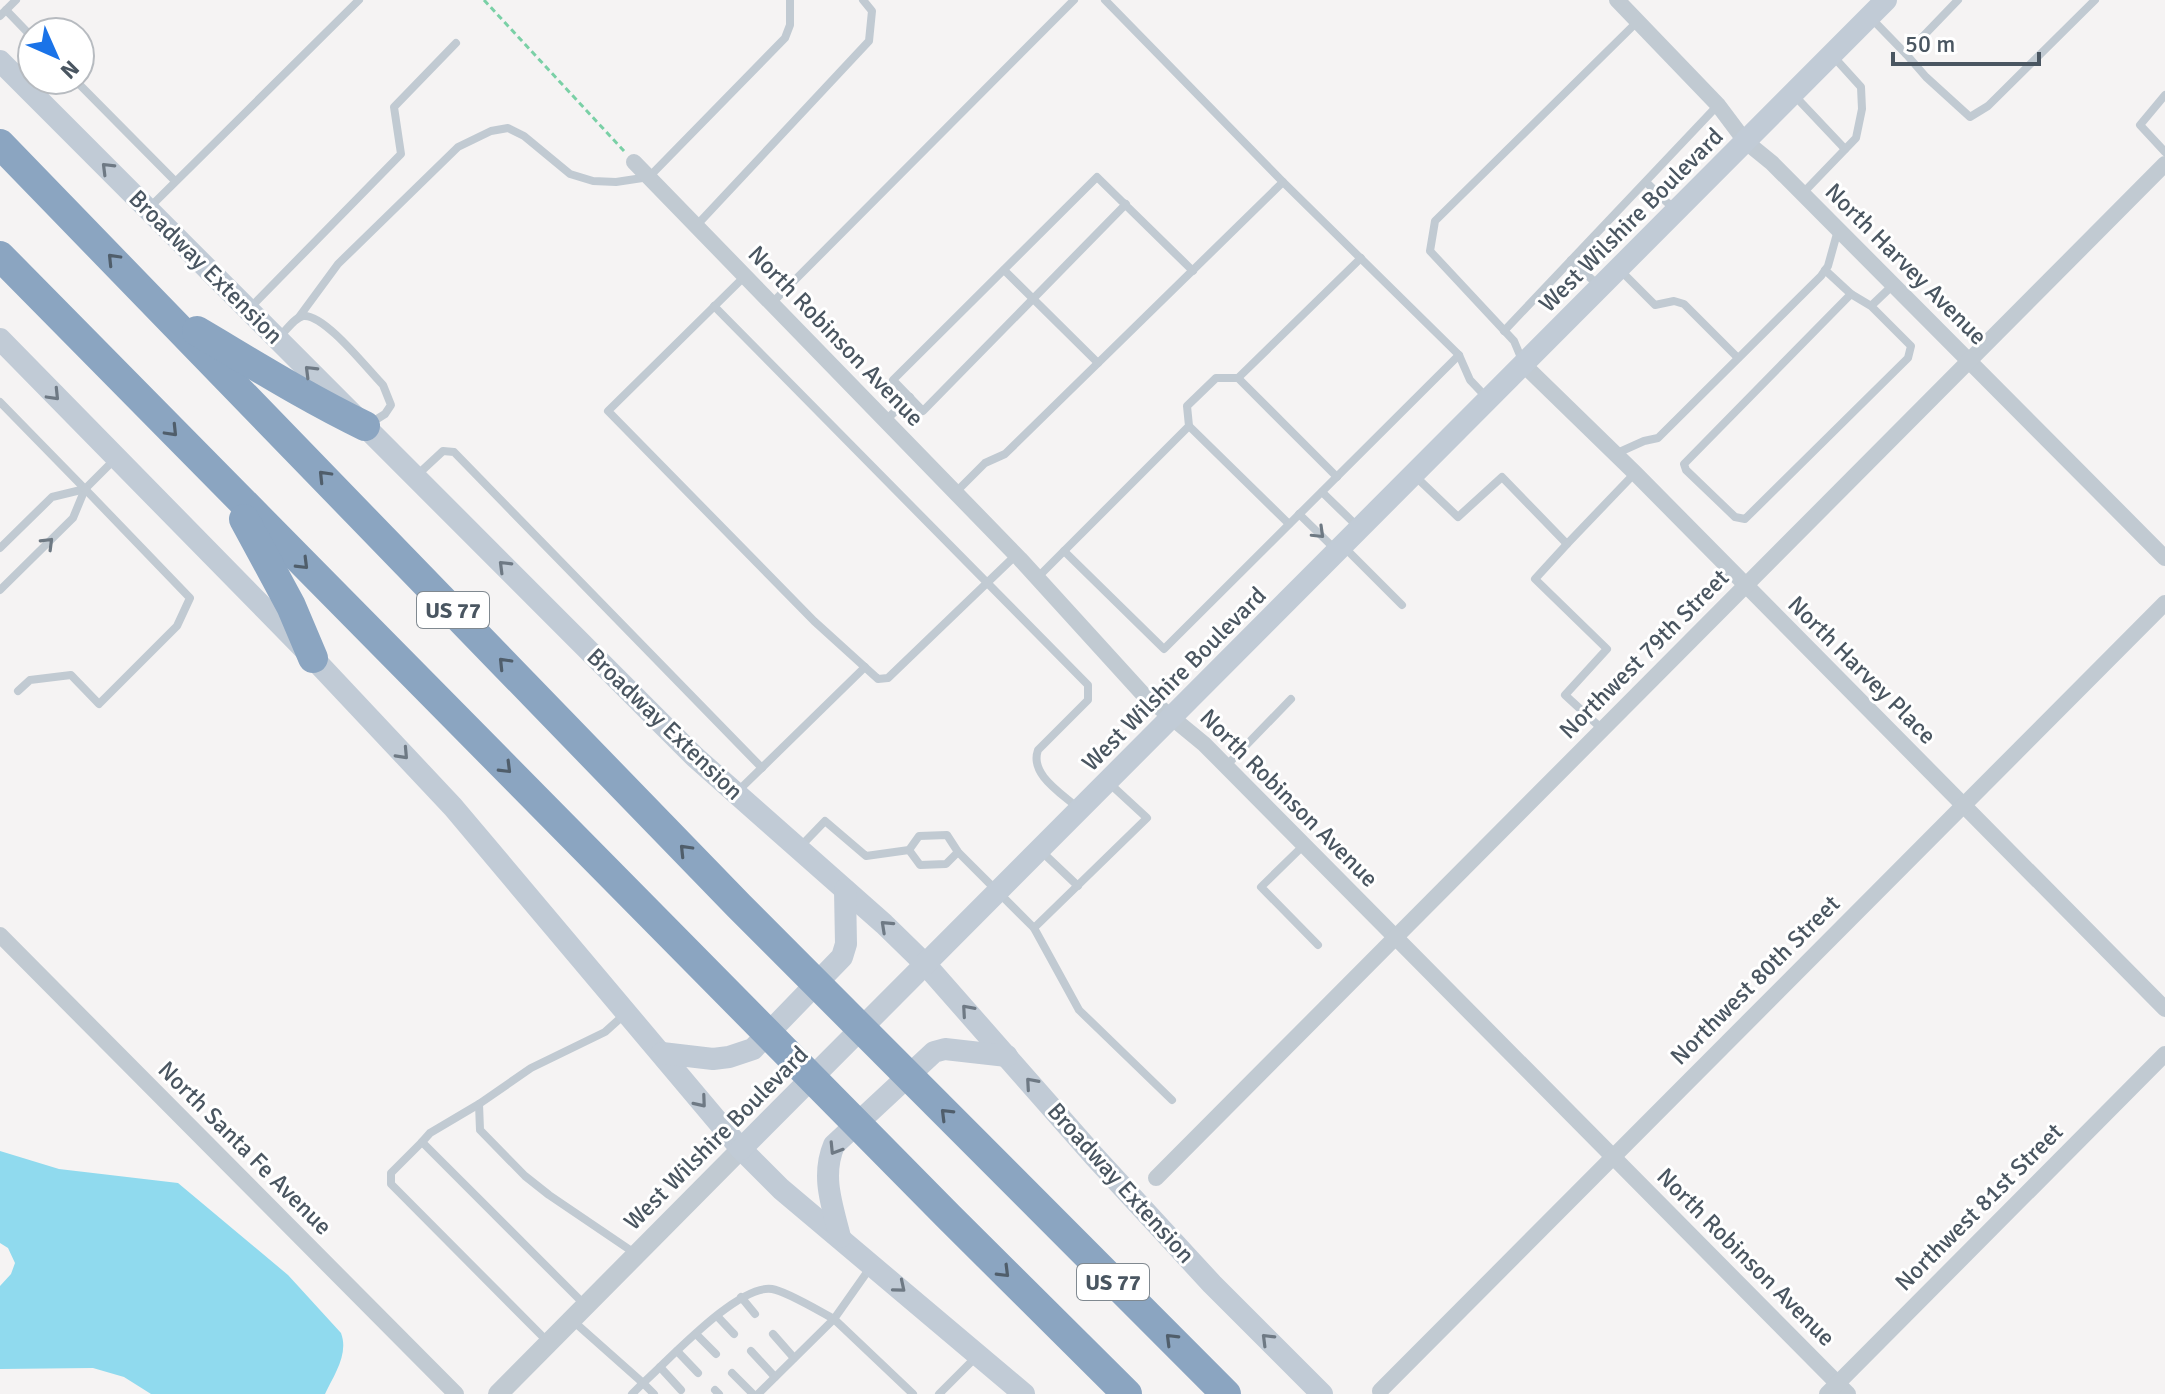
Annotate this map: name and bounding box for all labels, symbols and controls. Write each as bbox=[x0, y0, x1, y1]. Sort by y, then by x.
north arrow bbox=[16, 16, 96, 96]
scale bar bbox=[1893, 16, 2039, 66]
text: 50 m bbox=[1905, 29, 1955, 59]
text: N bbox=[55, 55, 85, 85]
street label: West Wilshire Boulevard bbox=[1533, 122, 1729, 318]
one-way arrow bbox=[101, 162, 116, 177]
street label: North Harvey Avenue bbox=[1819, 177, 1993, 351]
street label: Broadway Extension bbox=[123, 184, 289, 350]
street label: North Robinson Avenue bbox=[742, 239, 930, 433]
one-way arrow bbox=[107, 254, 122, 268]
one-way arrow bbox=[305, 366, 319, 380]
one-way arrow bbox=[45, 386, 59, 401]
one-way arrow bbox=[162, 422, 177, 436]
one-way arrow bbox=[318, 471, 333, 485]
one-way arrow bbox=[1310, 524, 1324, 538]
one-way arrow bbox=[39, 538, 53, 552]
one-way arrow bbox=[294, 555, 308, 569]
one-way arrow bbox=[499, 561, 513, 575]
street label: Northwest 79th Street bbox=[1553, 563, 1735, 745]
street label: West Wilshire Boulevard bbox=[1076, 581, 1272, 777]
street label: North Harvey Place bbox=[1782, 590, 1942, 750]
road number: US 77 bbox=[417, 592, 489, 628]
street label: Broadway Extension bbox=[581, 642, 749, 806]
one-way arrow bbox=[499, 658, 514, 672]
street label: North Robinson Avenue bbox=[1193, 702, 1385, 894]
one-way arrow bbox=[394, 745, 409, 759]
one-way arrow bbox=[497, 759, 511, 773]
one-way arrow bbox=[680, 845, 694, 859]
street label: Northwest 80th Street bbox=[1664, 889, 1846, 1071]
one-way arrow bbox=[881, 921, 895, 936]
one-way arrow bbox=[962, 1004, 977, 1019]
street label: West Wilshire Boulevard bbox=[618, 1040, 814, 1236]
street label: North Santa Fe Avenue bbox=[152, 1055, 338, 1241]
one-way arrow bbox=[1026, 1078, 1041, 1093]
one-way arrow bbox=[691, 1093, 706, 1107]
street label: Broadway Extension bbox=[1041, 1096, 1201, 1270]
one-way arrow bbox=[941, 1109, 955, 1123]
street label: Northwest 81st Street bbox=[1889, 1117, 2069, 1297]
one-way arrow bbox=[829, 1140, 845, 1155]
street label: North Robinson Avenue bbox=[1650, 1161, 1842, 1353]
one-way arrow bbox=[995, 1263, 1009, 1277]
road number: US 77 bbox=[1077, 1264, 1149, 1300]
one-way arrow bbox=[890, 1277, 905, 1292]
one-way arrow bbox=[1165, 1334, 1180, 1348]
one-way arrow bbox=[1261, 1334, 1276, 1348]

